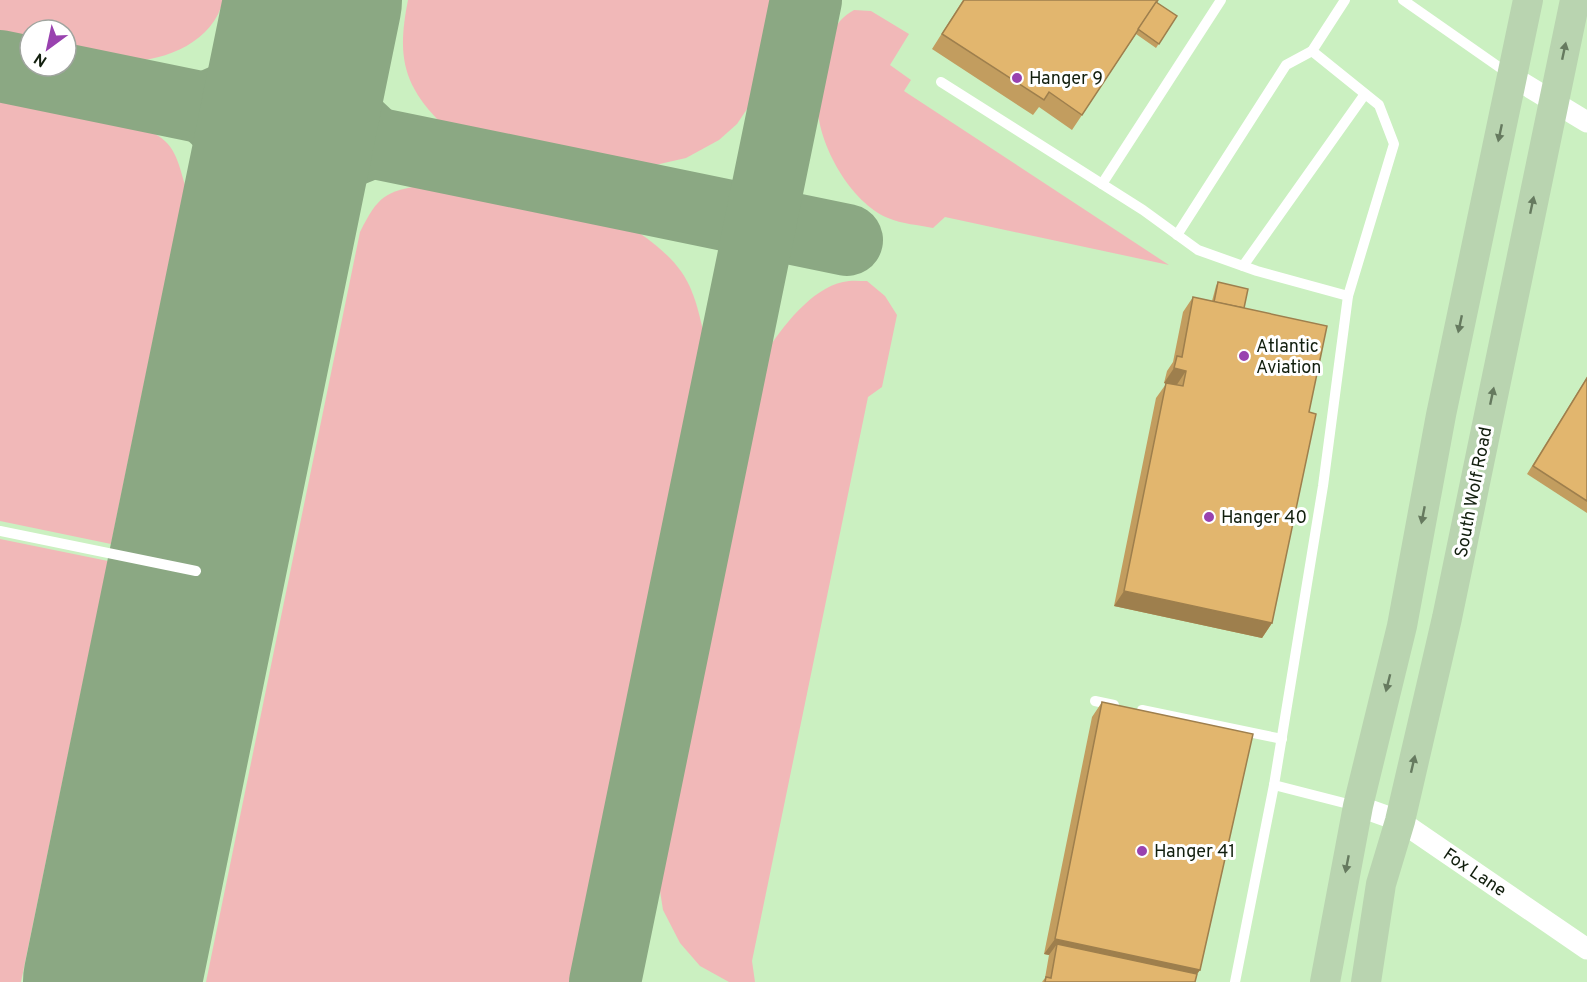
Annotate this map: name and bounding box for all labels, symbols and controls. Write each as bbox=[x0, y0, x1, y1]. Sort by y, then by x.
north arrow bbox=[18, 18, 78, 78]
one-way arrow bbox=[1560, 41, 1569, 60]
text: N bbox=[31, 47, 51, 70]
place label: Hanger 9 bbox=[1029, 68, 1103, 91]
marker: Hanger 9 bbox=[1010, 71, 1024, 85]
one-way arrow bbox=[1494, 124, 1504, 142]
one-way arrow bbox=[1527, 196, 1537, 214]
one-way arrow bbox=[1455, 315, 1464, 334]
place label: Atlantic Aviation bbox=[1256, 336, 1321, 380]
marker: Atlantic Aviation bbox=[1237, 349, 1251, 363]
one-way arrow bbox=[1488, 386, 1497, 405]
street label: South Wolf Road bbox=[1451, 425, 1498, 560]
one-way arrow bbox=[1418, 506, 1427, 525]
place label: Hanger 40 bbox=[1221, 507, 1307, 530]
marker: Hanger 40 bbox=[1202, 510, 1216, 524]
one-way arrow bbox=[1383, 674, 1393, 692]
one-way arrow bbox=[1409, 755, 1419, 773]
place label: Hanger 41 bbox=[1154, 841, 1235, 864]
marker: Hanger 41 bbox=[1135, 844, 1149, 858]
street label: Fox Lane bbox=[1438, 844, 1510, 903]
one-way arrow bbox=[1342, 854, 1351, 873]

